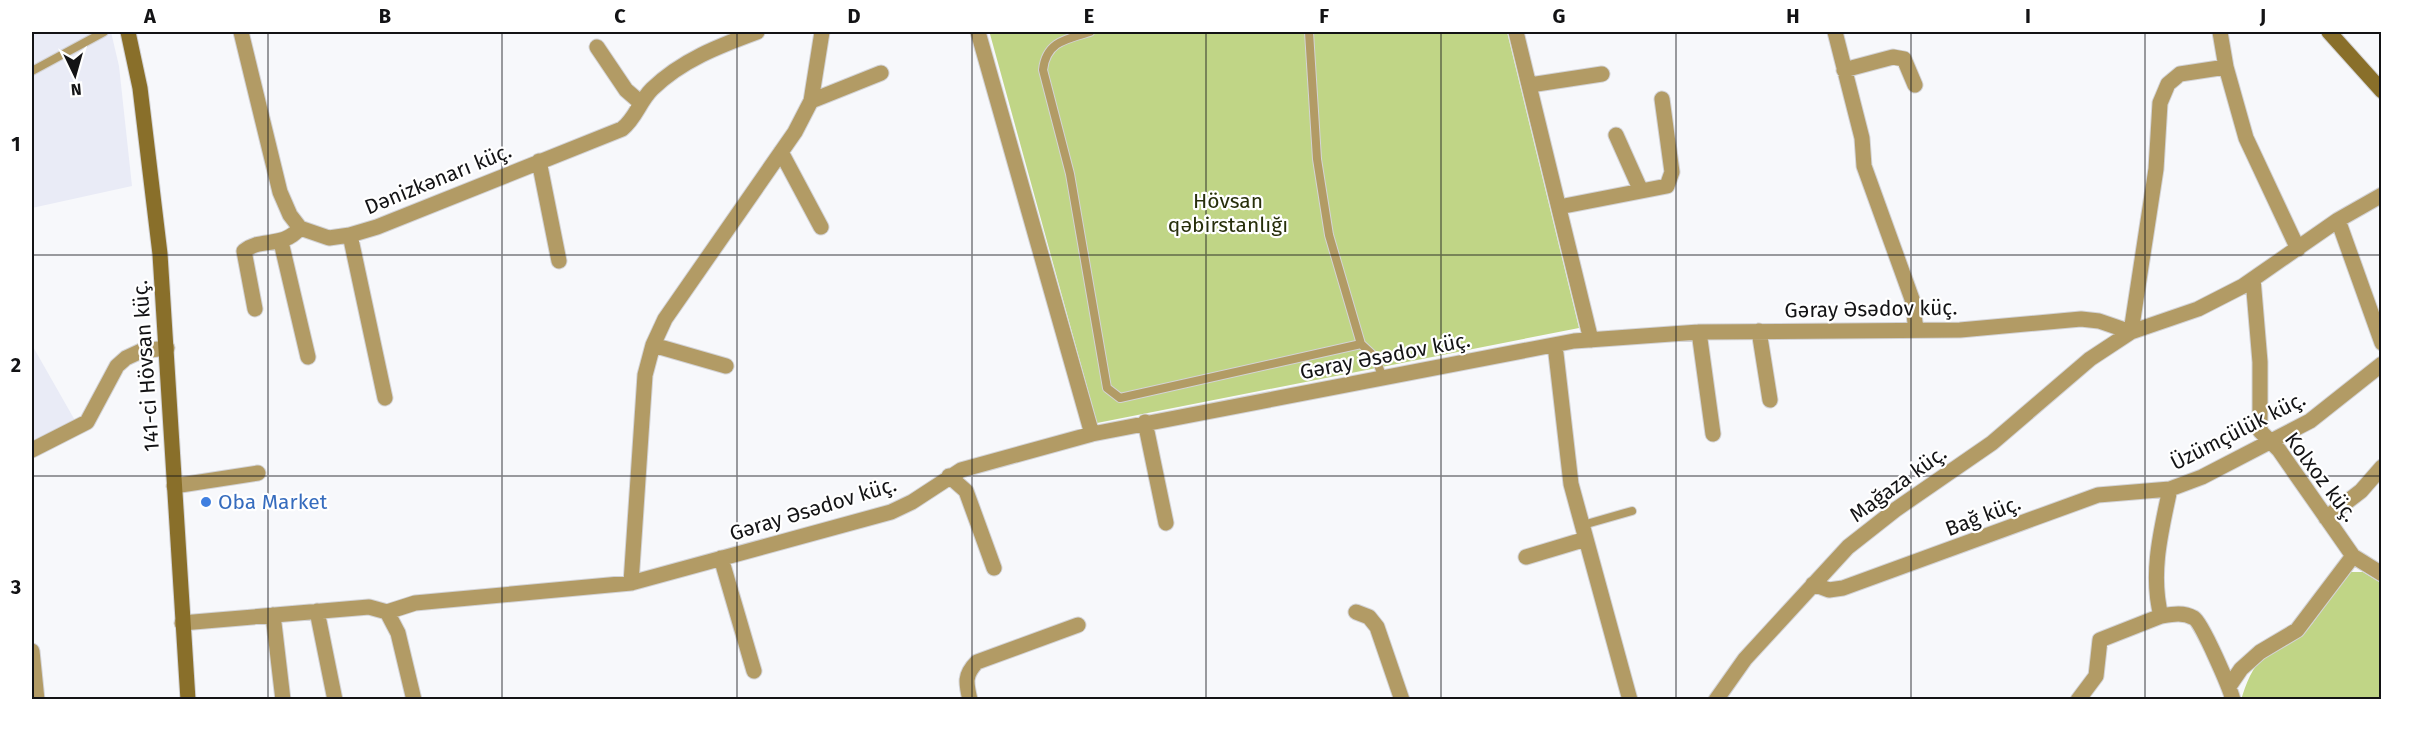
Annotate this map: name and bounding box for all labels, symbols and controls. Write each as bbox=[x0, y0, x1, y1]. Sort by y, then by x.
text: A bbox=[143, 4, 157, 28]
text: B bbox=[379, 4, 391, 28]
text: C bbox=[614, 4, 626, 28]
text: D bbox=[847, 4, 861, 28]
text: E bbox=[1084, 4, 1094, 28]
text: F bbox=[1319, 4, 1329, 28]
text: G bbox=[1553, 4, 1565, 28]
text: H bbox=[1786, 4, 1800, 28]
text: I bbox=[2025, 4, 2031, 28]
text: J bbox=[2259, 4, 2266, 28]
north arrow bbox=[45, 45, 105, 105]
text: N bbox=[70, 80, 82, 99]
text: 1 bbox=[11, 132, 21, 156]
street label: Dənizkənarı küç. bbox=[361, 138, 515, 220]
park label: Hövsan qəbirstanlığı bbox=[1168, 188, 1288, 238]
street label: 141-ci Hövsan küç. bbox=[127, 279, 165, 453]
street label: Gəray Əsədov küç. bbox=[1784, 294, 1958, 324]
street label: Gəray Əsədov küç. bbox=[1298, 327, 1472, 385]
text: 2 bbox=[11, 353, 21, 377]
street label: Üzümçülük küç. bbox=[2166, 386, 2310, 476]
street label: Kolxoz küç. bbox=[2279, 427, 2363, 527]
street label: Mağaza küç. bbox=[1844, 440, 1952, 528]
street label: Gəray Əsədov küç. bbox=[726, 471, 900, 547]
place label: Oba Market bbox=[218, 489, 328, 515]
street label: Bağ küç. bbox=[1942, 490, 2024, 542]
marker: Oba Market bbox=[199, 495, 213, 509]
text: 3 bbox=[10, 575, 21, 599]

